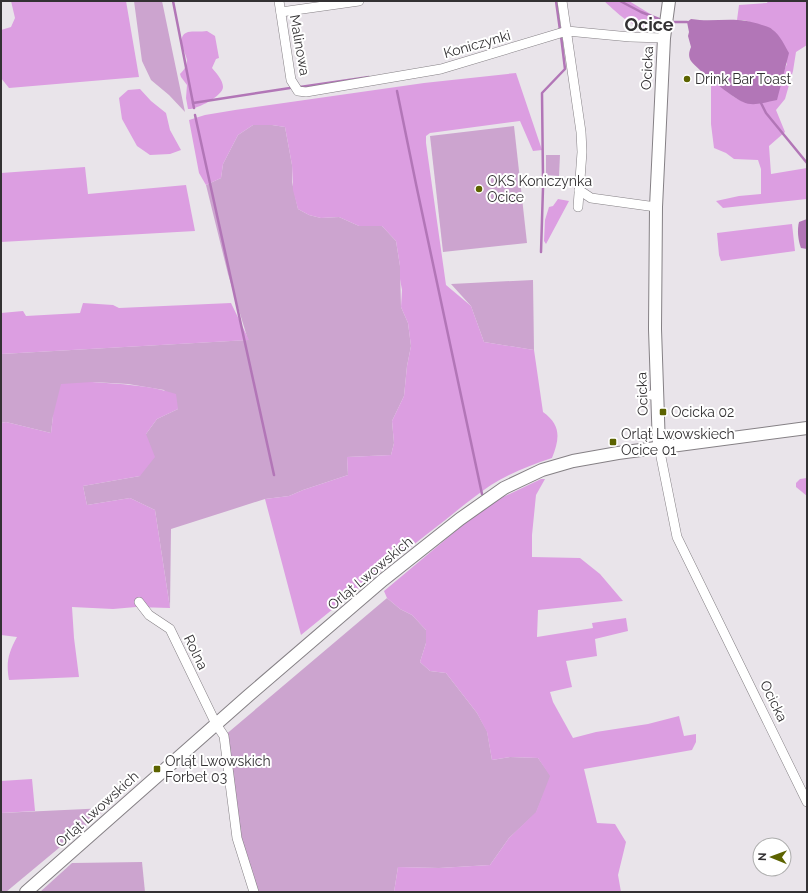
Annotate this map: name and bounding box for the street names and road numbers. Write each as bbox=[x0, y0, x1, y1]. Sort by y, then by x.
street label: Malinowa bbox=[287, 13, 313, 77]
street label: Koniczynki bbox=[442, 27, 512, 61]
street label: Ocicka bbox=[638, 46, 656, 90]
street label: Ocicka bbox=[633, 372, 651, 416]
street label: Orląt Lwowskich bbox=[324, 533, 416, 613]
street label: Rolna bbox=[181, 632, 211, 672]
street label: Ocicka bbox=[757, 678, 791, 724]
street label: Orląt Lwowskich bbox=[52, 768, 142, 850]

